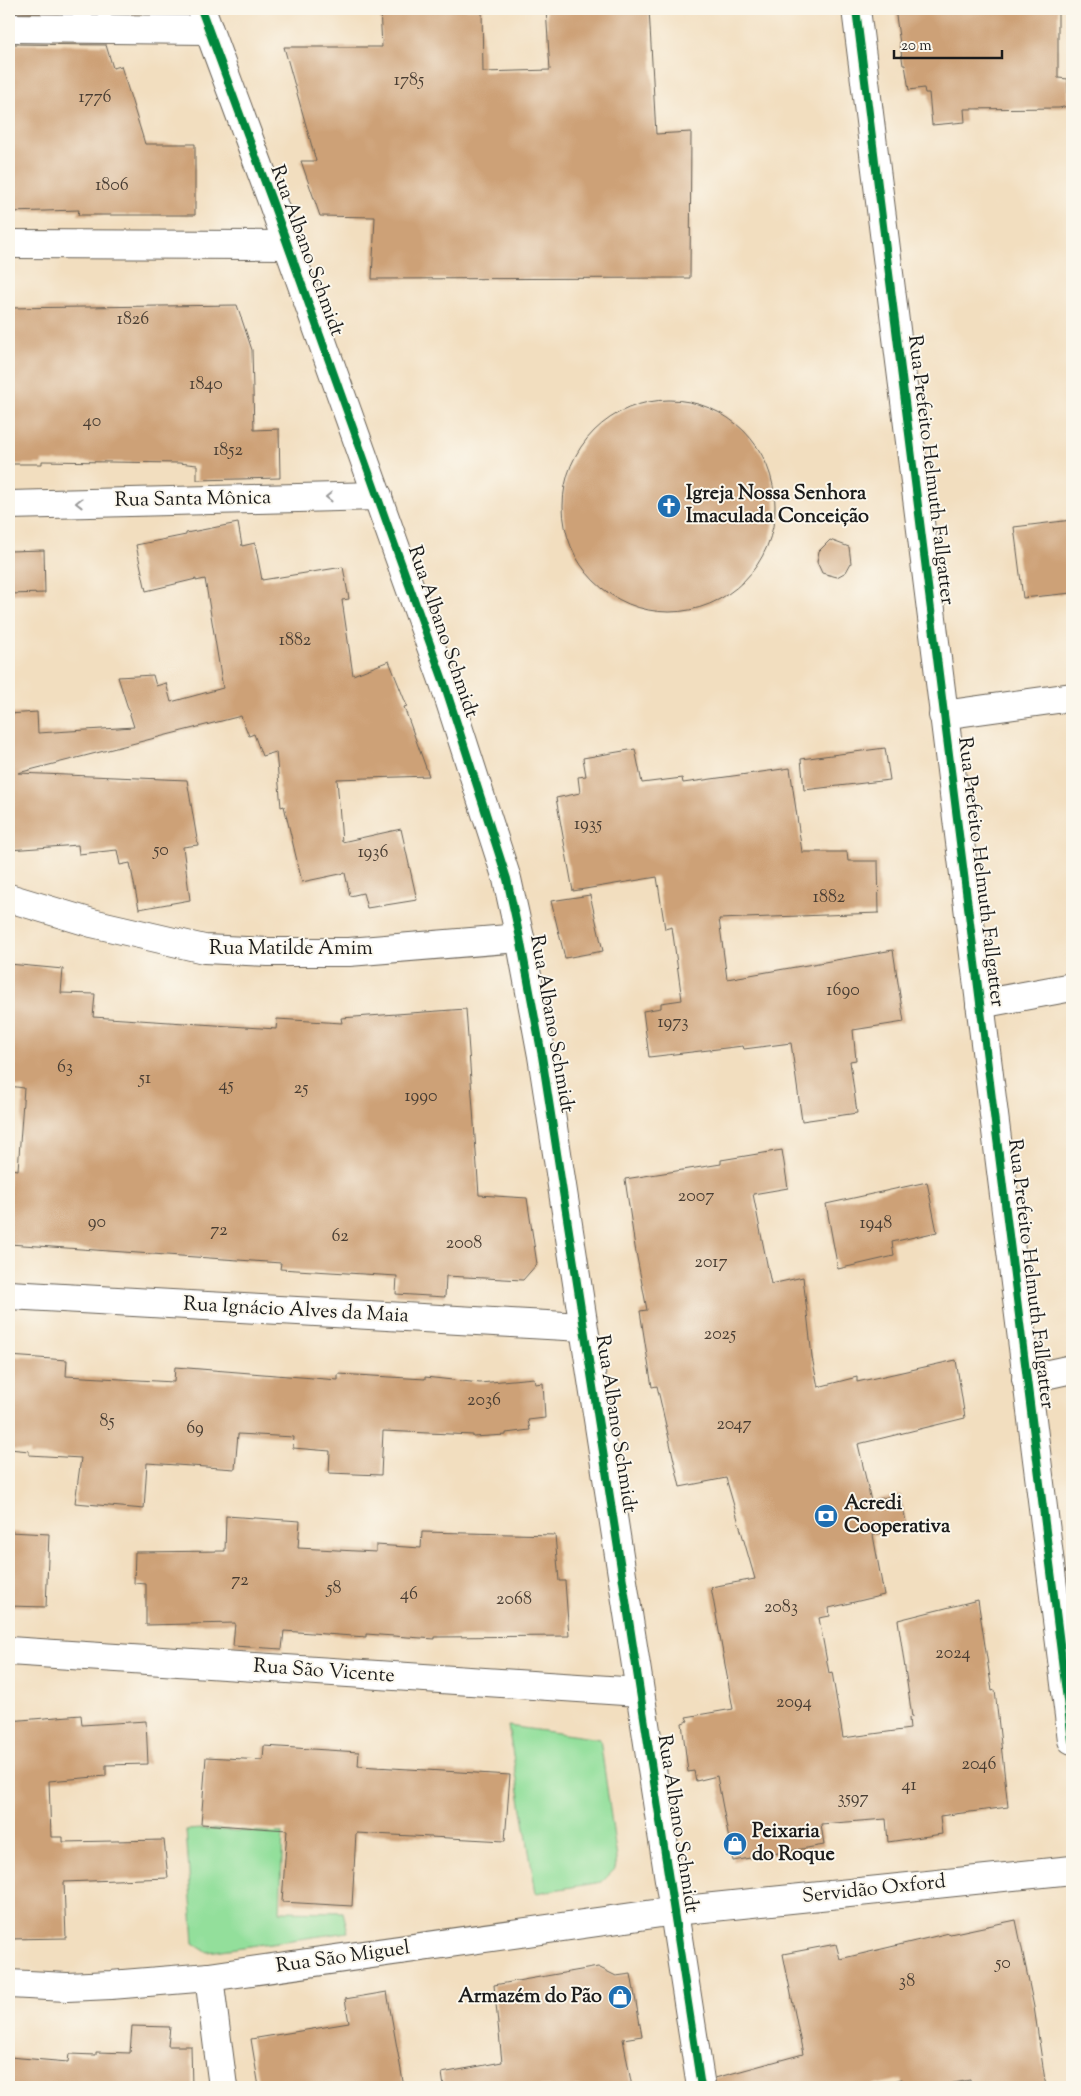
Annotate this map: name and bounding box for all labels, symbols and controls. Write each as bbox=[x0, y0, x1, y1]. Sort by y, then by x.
scale bar bbox=[894, 28, 1001, 60]
text: 20 m bbox=[901, 36, 932, 57]
house number: 1785 bbox=[394, 68, 424, 94]
house number: 1776 bbox=[78, 85, 112, 111]
street label: Rua Albano Schmidt bbox=[262, 161, 351, 341]
house number: 1806 bbox=[95, 173, 129, 199]
house number: 1826 bbox=[117, 307, 149, 333]
street label: Rua Prefeito Helmuth Fallgatter bbox=[899, 333, 961, 607]
house number: 1840 bbox=[189, 372, 223, 398]
house number: 40 bbox=[83, 409, 101, 435]
house number: 1852 bbox=[213, 438, 243, 464]
place label: Igreja Nossa Senhora Imaculada Conceição bbox=[686, 480, 869, 532]
street label: Rua Santa Mônica bbox=[114, 484, 272, 516]
one-way arrow bbox=[325, 492, 332, 502]
church icon: Igreja Nossa Senhora Imaculada Conceição bbox=[656, 493, 682, 519]
one-way arrow bbox=[75, 498, 82, 508]
street label: Rua Albano Schmidt bbox=[399, 542, 485, 722]
house number: 1882 bbox=[279, 628, 312, 654]
street label: Rua Prefeito Helmuth Fallgatter bbox=[949, 735, 1011, 1009]
house number: 1935 bbox=[574, 812, 602, 838]
house number: 50 bbox=[152, 838, 169, 864]
house number: 1936 bbox=[358, 840, 388, 866]
house number: 1882 bbox=[813, 885, 846, 911]
street label: Rua Albano Schmidt bbox=[521, 933, 581, 1115]
street label: Rua Matilde Amim bbox=[209, 935, 373, 964]
house number: 1690 bbox=[826, 978, 860, 1004]
house number: 1973 bbox=[658, 1010, 688, 1036]
house number: 63 bbox=[57, 1055, 73, 1081]
house number: 51 bbox=[138, 1066, 151, 1092]
house number: 45 bbox=[218, 1073, 234, 1099]
house number: 25 bbox=[294, 1076, 308, 1102]
house number: 1990 bbox=[405, 1084, 437, 1110]
street label: Rua Prefeito Helmuth Fallgatter bbox=[999, 1137, 1061, 1411]
house number: 2007 bbox=[678, 1184, 714, 1210]
house number: 90 bbox=[88, 1210, 106, 1236]
house number: 1948 bbox=[860, 1211, 892, 1237]
house number: 72 bbox=[210, 1218, 228, 1244]
house number: 62 bbox=[331, 1224, 349, 1250]
house number: 2008 bbox=[446, 1231, 482, 1257]
house number: 2017 bbox=[695, 1250, 727, 1276]
street label: Rua Ignácio Alves da Maia bbox=[182, 1291, 410, 1331]
house number: 2025 bbox=[704, 1322, 736, 1348]
street label: Rua Albano Schmidt bbox=[587, 1333, 643, 1516]
house number: 2036 bbox=[467, 1388, 501, 1414]
house number: 85 bbox=[99, 1409, 115, 1435]
house number: 2047 bbox=[716, 1412, 752, 1438]
house number: 69 bbox=[186, 1416, 204, 1442]
place label: Acredi Cooperativa bbox=[844, 1490, 951, 1542]
bank icon: Acredi Cooperativa bbox=[813, 1503, 839, 1529]
house number: 72 bbox=[231, 1568, 249, 1594]
house number: 58 bbox=[325, 1576, 342, 1602]
house number: 46 bbox=[400, 1582, 418, 1608]
house number: 2068 bbox=[496, 1587, 532, 1613]
house number: 2083 bbox=[764, 1595, 798, 1621]
house number: 2024 bbox=[935, 1641, 971, 1667]
street label: Rua São Vicente bbox=[252, 1653, 396, 1691]
house number: 2094 bbox=[776, 1690, 812, 1716]
street label: Rua Albano Schmidt bbox=[649, 1733, 705, 1916]
house number: 2046 bbox=[962, 1752, 997, 1778]
house number: 41 bbox=[901, 1773, 917, 1799]
house number: 3597 bbox=[837, 1786, 869, 1812]
place label: Peixaria do Roque bbox=[752, 1818, 835, 1870]
shop icon: Peixaria do Roque bbox=[722, 1831, 748, 1857]
street label: Servidão Oxford bbox=[801, 1868, 947, 1912]
street label: Rua São Miguel bbox=[274, 1934, 412, 1982]
house number: 50 bbox=[994, 1951, 1011, 1977]
house number: 38 bbox=[899, 1969, 915, 1995]
place label: Armazém do Pão bbox=[458, 1983, 602, 2012]
shop icon: Armazém do Pão bbox=[607, 1984, 633, 2010]

